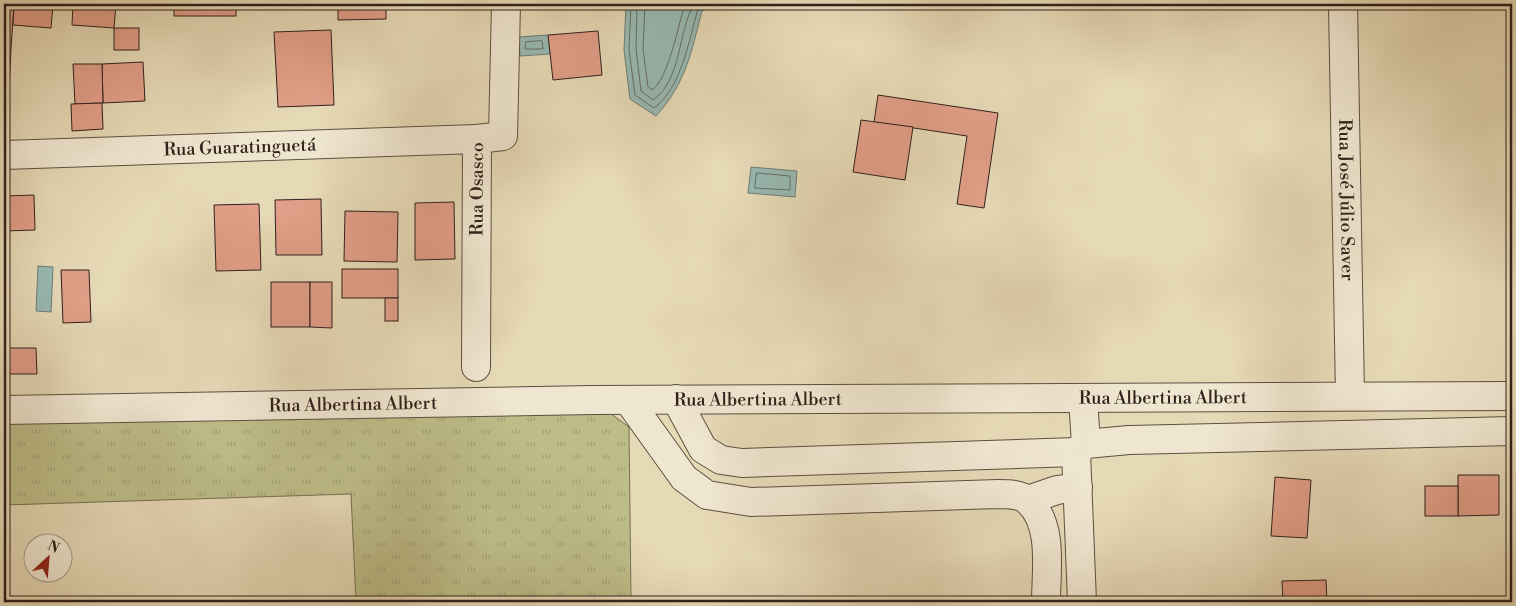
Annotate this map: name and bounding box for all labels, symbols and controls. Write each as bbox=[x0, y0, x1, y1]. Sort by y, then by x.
street label: Rua José Júlio Saver bbox=[1333, 119, 1359, 281]
street label: Rua Guaratinguetá bbox=[163, 133, 317, 162]
street label: Rua Osasco bbox=[466, 142, 489, 236]
street label: Rua Albertina Albert bbox=[1079, 386, 1248, 410]
street label: Rua Albertina Albert bbox=[674, 388, 843, 412]
street label: Rua Albertina Albert bbox=[269, 392, 438, 418]
north arrow bbox=[22, 534, 72, 584]
text: N bbox=[44, 537, 62, 558]

